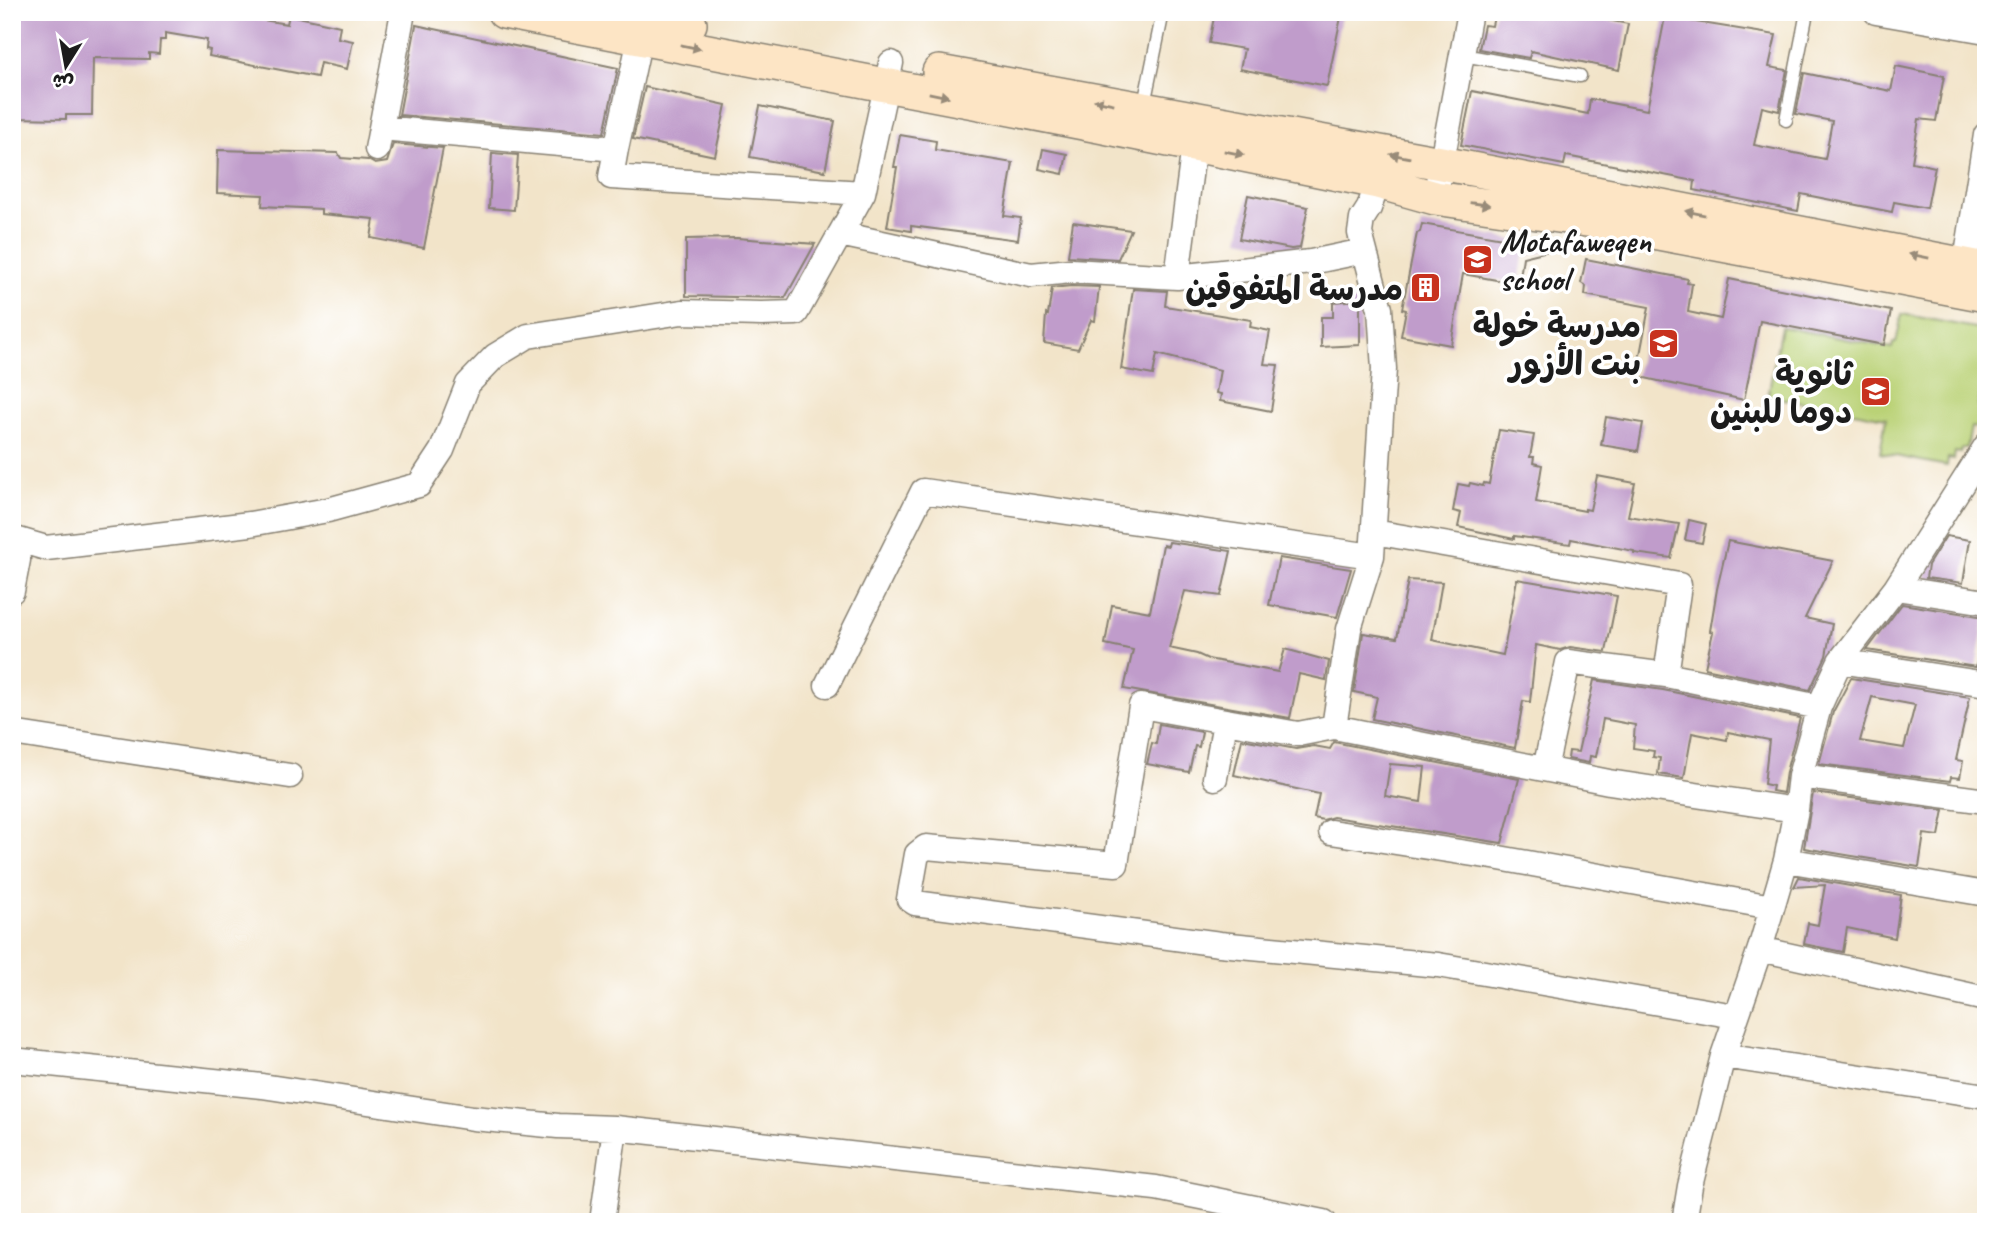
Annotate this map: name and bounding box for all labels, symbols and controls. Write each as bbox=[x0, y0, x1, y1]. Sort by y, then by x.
north arrow bbox=[32, 32, 102, 102]
one-way arrow bbox=[680, 42, 702, 53]
text: ش bbox=[50, 68, 75, 95]
one-way arrow bbox=[928, 90, 950, 101]
one-way arrow bbox=[1093, 96, 1115, 107]
one-way arrow bbox=[1223, 148, 1245, 159]
one-way arrow bbox=[1389, 150, 1411, 161]
one-way arrow bbox=[1470, 199, 1492, 210]
one-way arrow bbox=[1684, 207, 1706, 218]
place label: Motafaweqen school bbox=[1500, 220, 1652, 300]
school or university icon: Motafaweqen school bbox=[1460, 242, 1494, 276]
one-way arrow bbox=[1908, 250, 1930, 261]
place label: مدرسة المتفوقين bbox=[1185, 268, 1403, 310]
building icon: مدرسة المتفوقين bbox=[1409, 271, 1443, 305]
place label: مدرسة خولة بنت الأزور bbox=[1473, 305, 1641, 385]
school or university icon: مدرسة خولة بنت الأزور bbox=[1647, 327, 1681, 361]
place label: ثانوية دوما للبنين bbox=[1710, 353, 1854, 433]
school or university icon: ثانوية دوما للبنين bbox=[1858, 375, 1892, 409]

